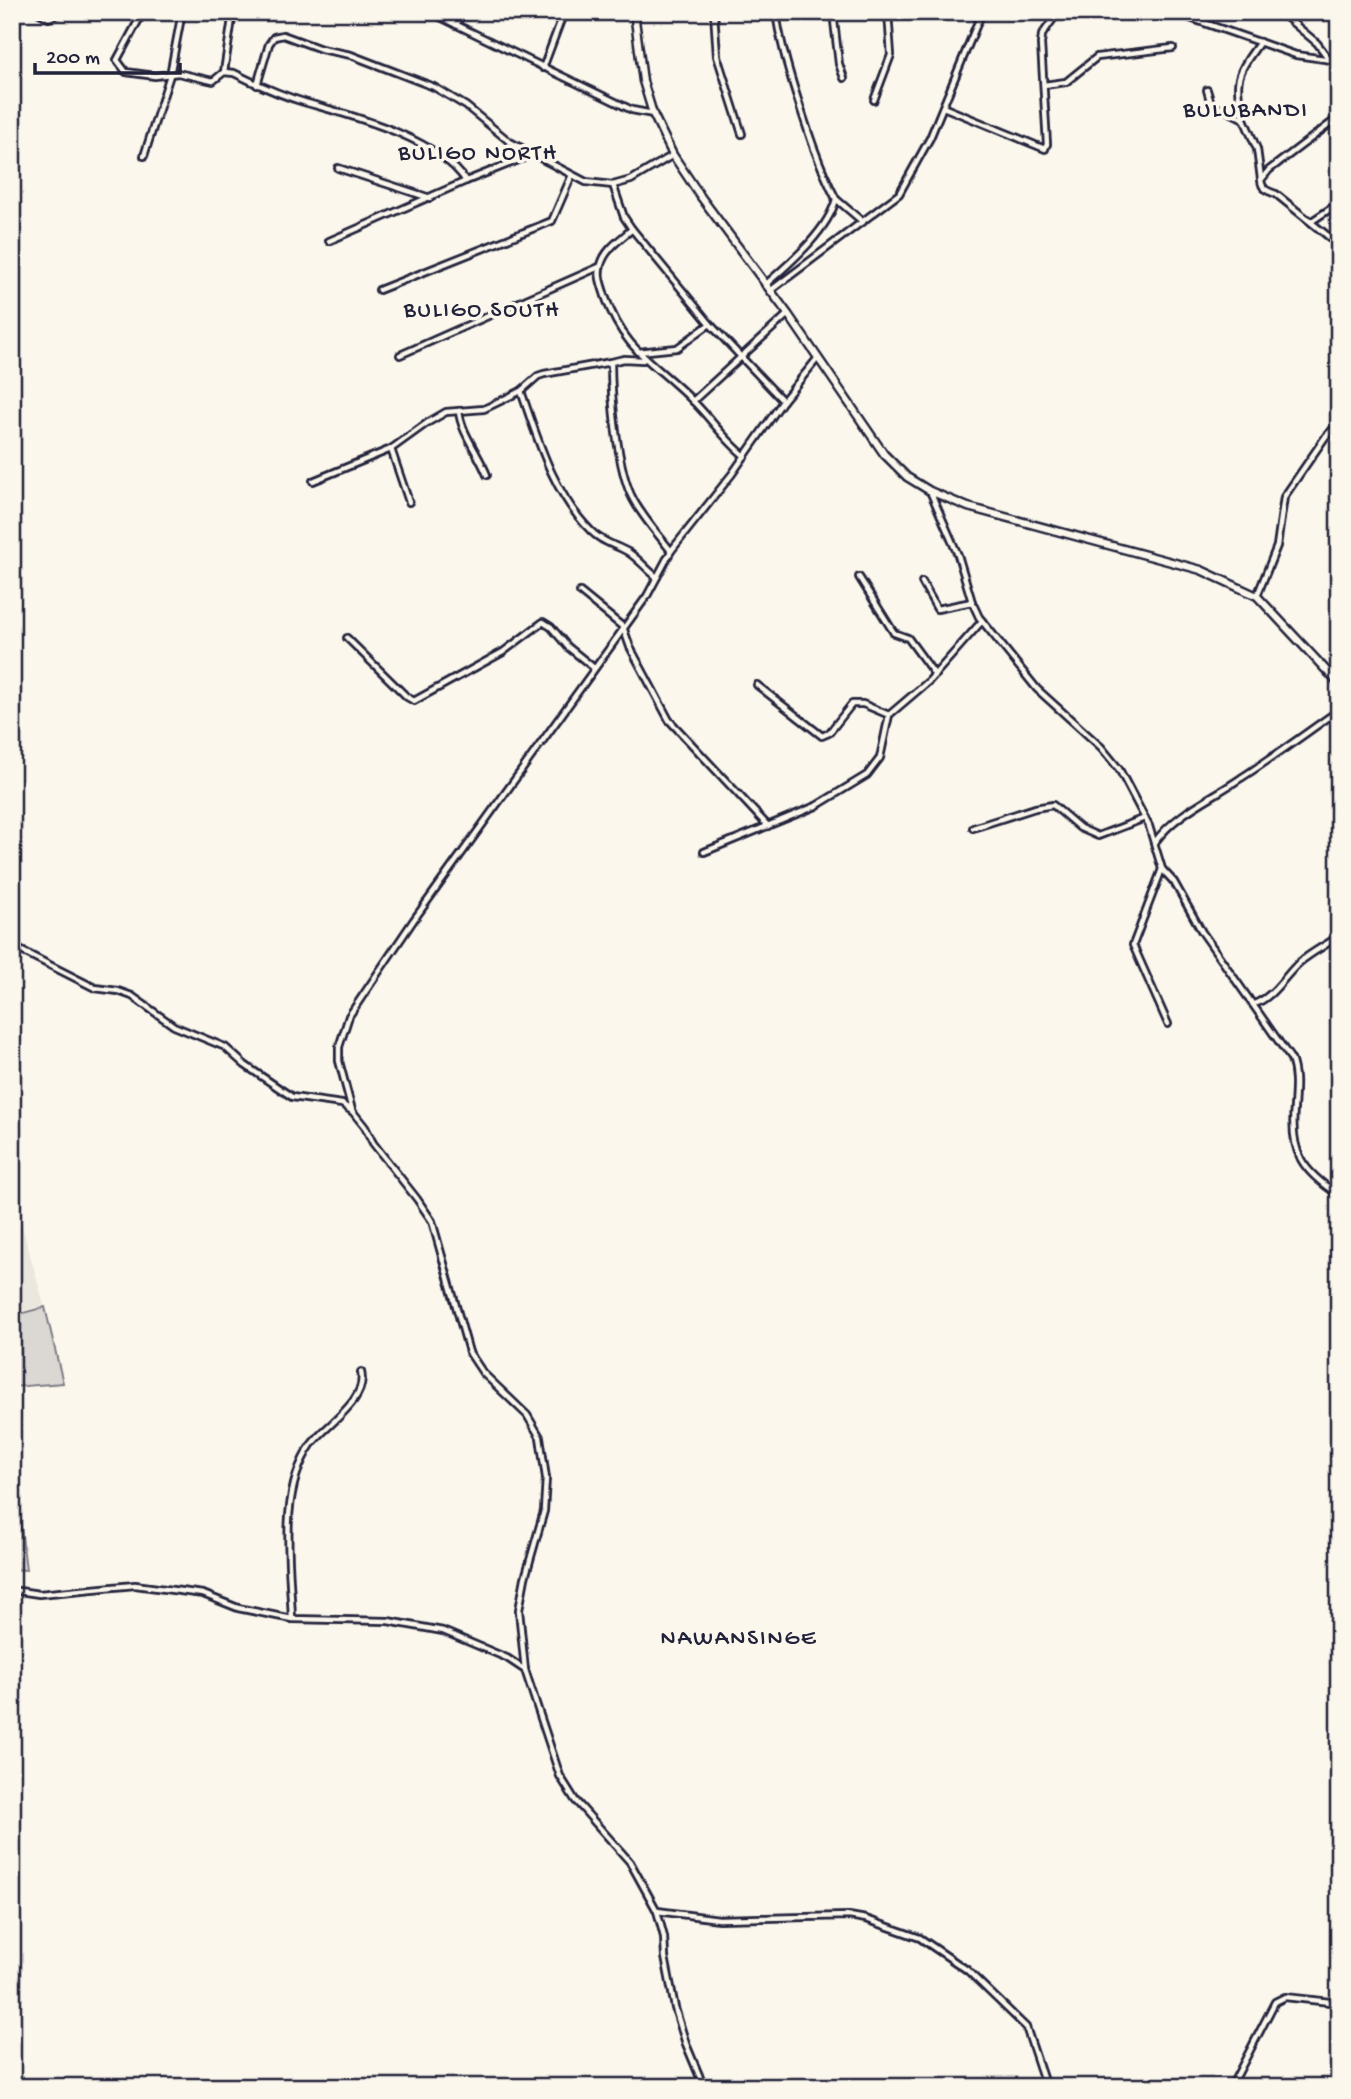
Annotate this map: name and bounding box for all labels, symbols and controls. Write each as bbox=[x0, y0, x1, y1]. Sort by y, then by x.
scale bar bbox=[35, 32, 180, 76]
text: 200 m bbox=[46, 47, 100, 72]
district label: BULUBANDI bbox=[1182, 98, 1309, 125]
district label: BULIGO NORTH bbox=[397, 141, 558, 168]
district label: BULIGO SOUTH bbox=[403, 298, 560, 325]
district label: NAWANSINGE bbox=[661, 1626, 817, 1653]

